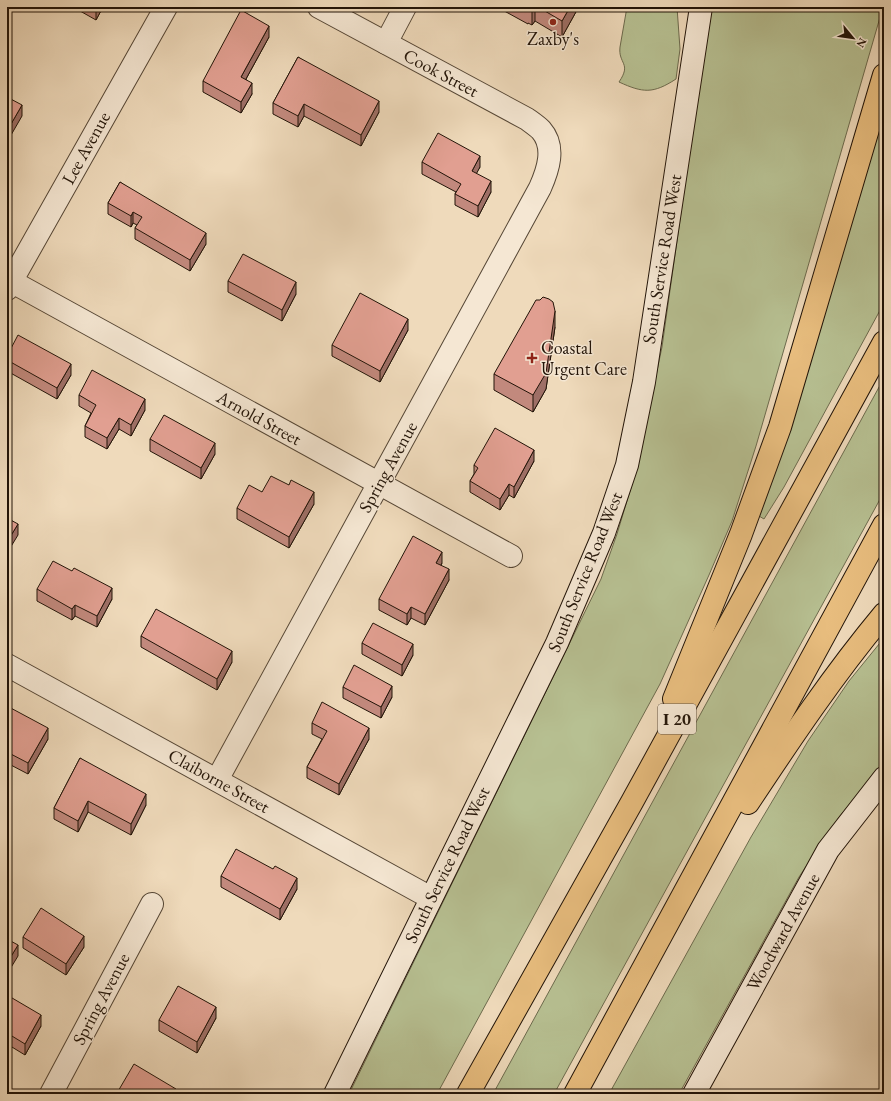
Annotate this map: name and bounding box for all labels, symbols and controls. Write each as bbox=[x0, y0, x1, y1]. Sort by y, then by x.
marker: Zaxby's bbox=[548, 17, 558, 27]
north arrow bbox=[833, 18, 873, 58]
place label: Zaxby's bbox=[527, 27, 579, 50]
text: N bbox=[853, 36, 870, 50]
street label: Cook Street bbox=[400, 43, 483, 102]
street label: Lee Avenue bbox=[56, 107, 115, 188]
street label: South Service Road West bbox=[637, 172, 686, 345]
place label: Coastal Urgent Care bbox=[541, 336, 627, 380]
marker: Coastal Urgent Care bbox=[526, 352, 538, 364]
street label: Arnold Street bbox=[212, 384, 306, 450]
street label: Spring Avenue bbox=[353, 417, 422, 516]
street label: South Service Road West bbox=[542, 488, 627, 655]
road number: I 20 bbox=[658, 704, 696, 734]
street label: Claiborne Street bbox=[164, 743, 274, 818]
street label: South Service Road West bbox=[399, 783, 495, 947]
street label: Woodward Avenue bbox=[741, 869, 824, 995]
street label: Spring Avenue bbox=[67, 949, 134, 1049]

